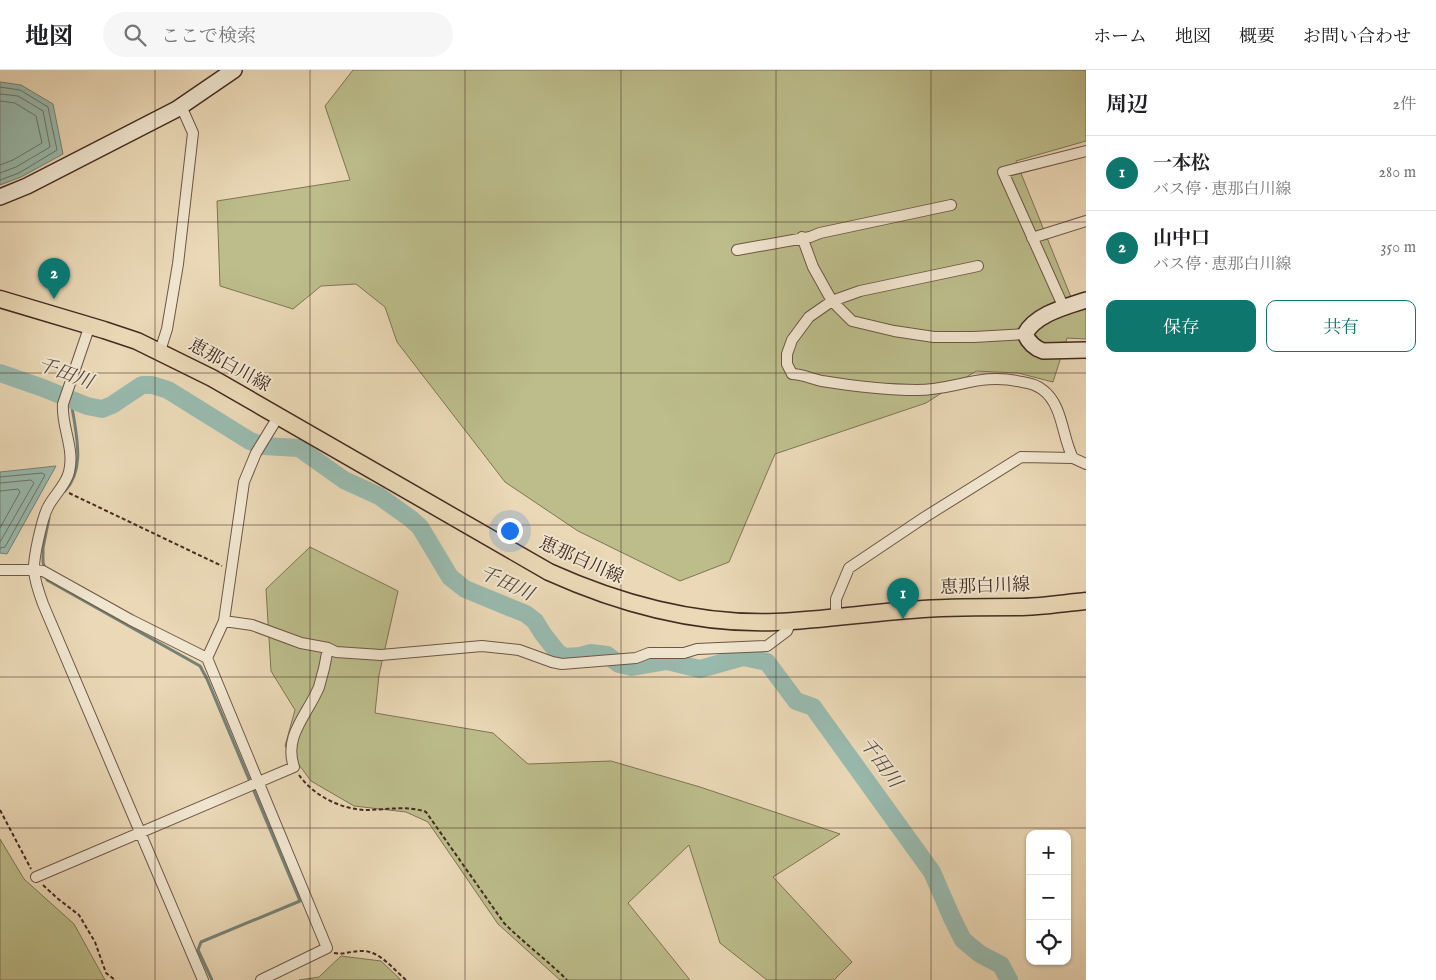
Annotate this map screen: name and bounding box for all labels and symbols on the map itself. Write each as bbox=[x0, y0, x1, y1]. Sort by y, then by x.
pin: 2 bbox=[38, 258, 70, 299]
street label: 恵那白川線 bbox=[184, 334, 274, 398]
water label: 千田川 bbox=[34, 353, 98, 396]
your location bbox=[497, 518, 523, 544]
street label: 恵那白川線 bbox=[535, 532, 627, 590]
water label: 千田川 bbox=[475, 561, 539, 608]
street label: 恵那白川線 bbox=[940, 574, 1030, 600]
pin: 1 bbox=[887, 578, 919, 619]
water label: 千田川 bbox=[854, 733, 908, 795]

